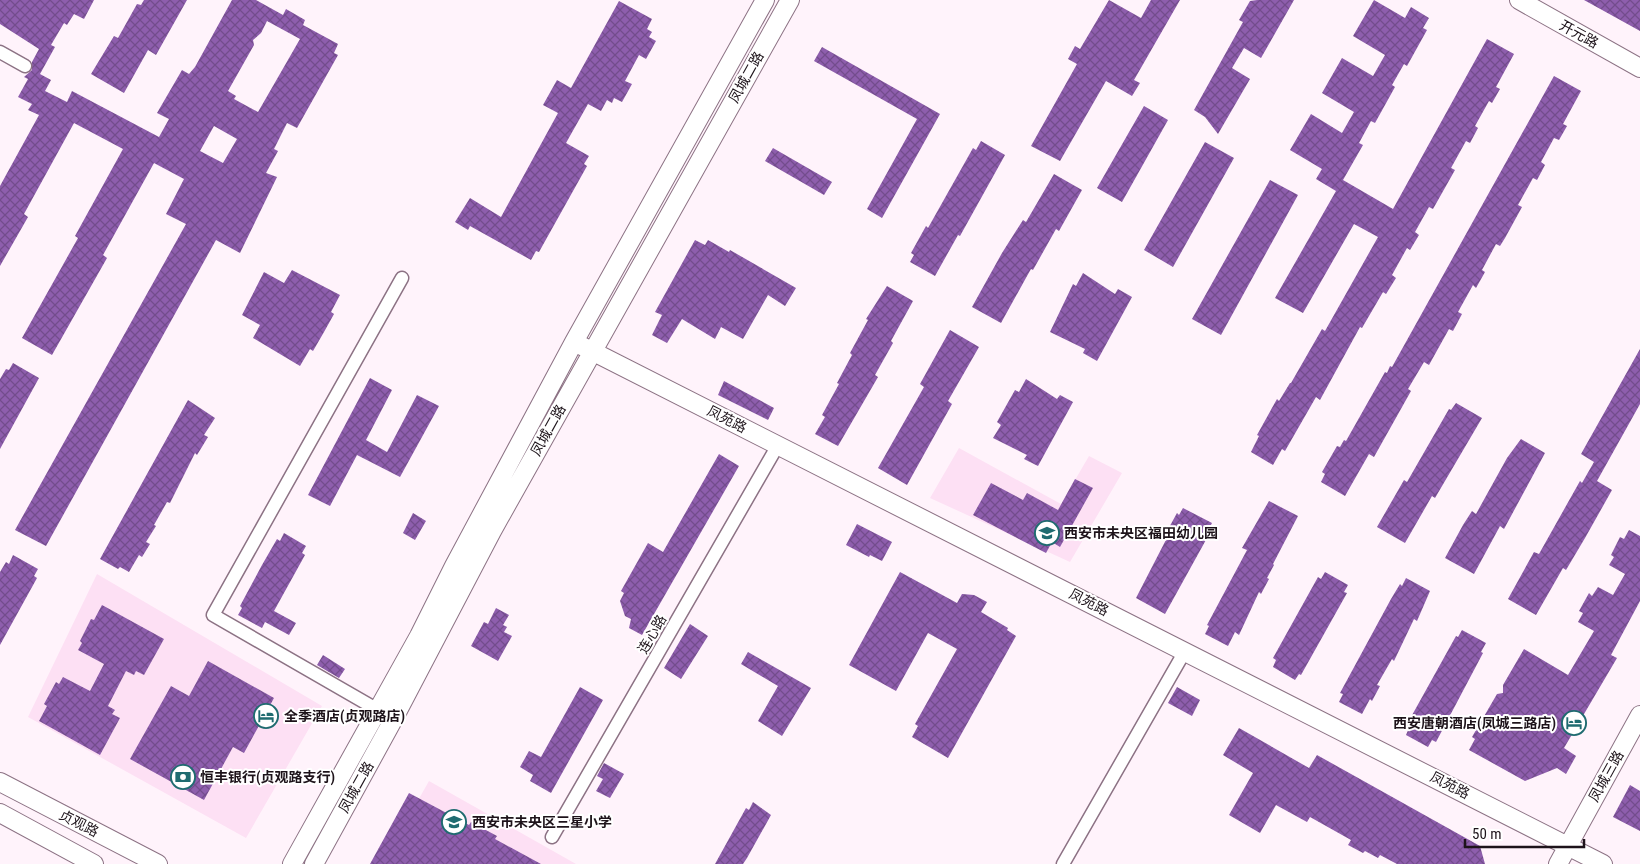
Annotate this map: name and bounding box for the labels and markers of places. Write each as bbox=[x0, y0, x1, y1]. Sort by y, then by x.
school or university icon: 西安市未央区福田幼儿园 bbox=[1034, 520, 1060, 546]
place label: 西安市未央区福田幼儿园 bbox=[1064, 525, 1218, 541]
hotel icon: 全季酒店(贞观路店) bbox=[253, 703, 279, 729]
place label: 全季酒店(贞观路店) bbox=[284, 708, 405, 725]
hotel icon: 西安唐朝酒店(凤城三路店) bbox=[1561, 710, 1587, 736]
place label: 西安唐朝酒店(凤城三路店) bbox=[1393, 715, 1556, 732]
bank icon: 恒丰银行(贞观路支行) bbox=[170, 764, 196, 790]
place label: 恒丰银行(贞观路支行) bbox=[200, 769, 335, 786]
school or university icon: 西安市未央区三星小学 bbox=[441, 809, 467, 835]
place label: 西安市未央区三星小学 bbox=[472, 814, 612, 830]

